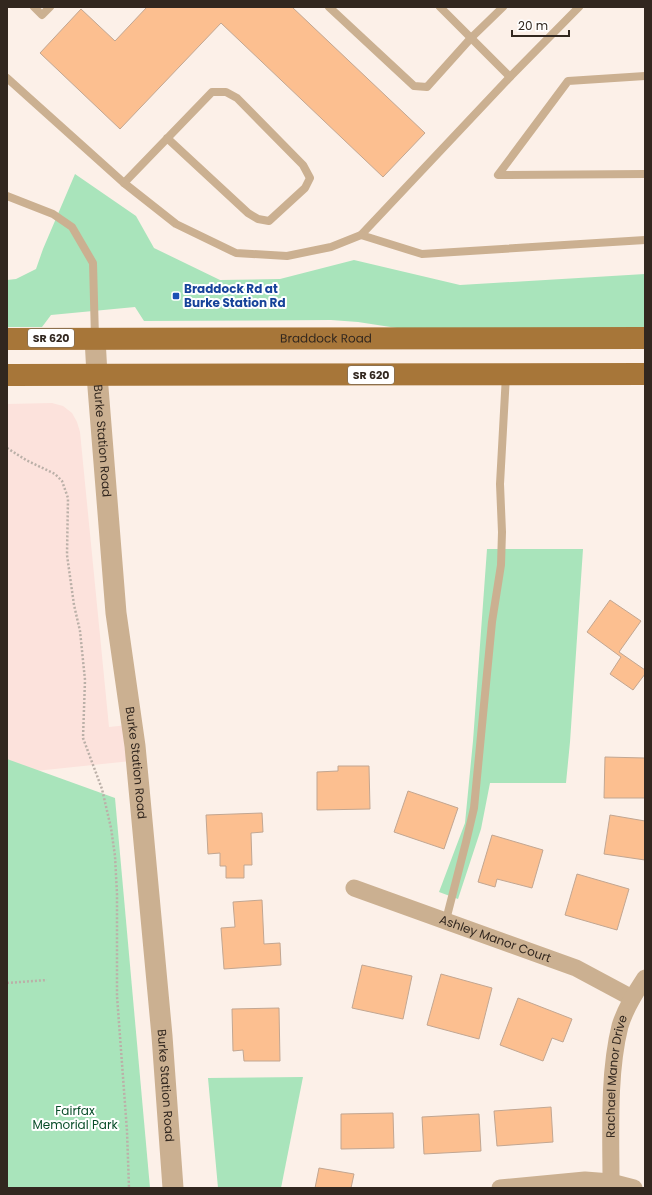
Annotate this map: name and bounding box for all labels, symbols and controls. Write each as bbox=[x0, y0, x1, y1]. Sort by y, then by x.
scale bar bbox=[512, 12, 569, 38]
text: 20 m bbox=[518, 17, 548, 34]
place label: Braddock Rd at Burke Station Rd bbox=[184, 280, 286, 311]
marker: Braddock Rd at Burke Station Rd bbox=[171, 291, 181, 301]
road number: SR 620 bbox=[28, 329, 74, 347]
street label: Braddock Road bbox=[280, 329, 372, 347]
road number: SR 620 bbox=[348, 366, 394, 384]
street label: Burke Station Road bbox=[90, 384, 116, 498]
street label: Burke Station Road bbox=[121, 705, 151, 820]
street label: Ashley Manor Court bbox=[437, 910, 553, 966]
street label: Rachael Manor Drive bbox=[602, 1012, 631, 1138]
street label: Burke Station Road bbox=[153, 1028, 179, 1142]
park label: Fairfax Memorial Park bbox=[32, 1102, 118, 1133]

